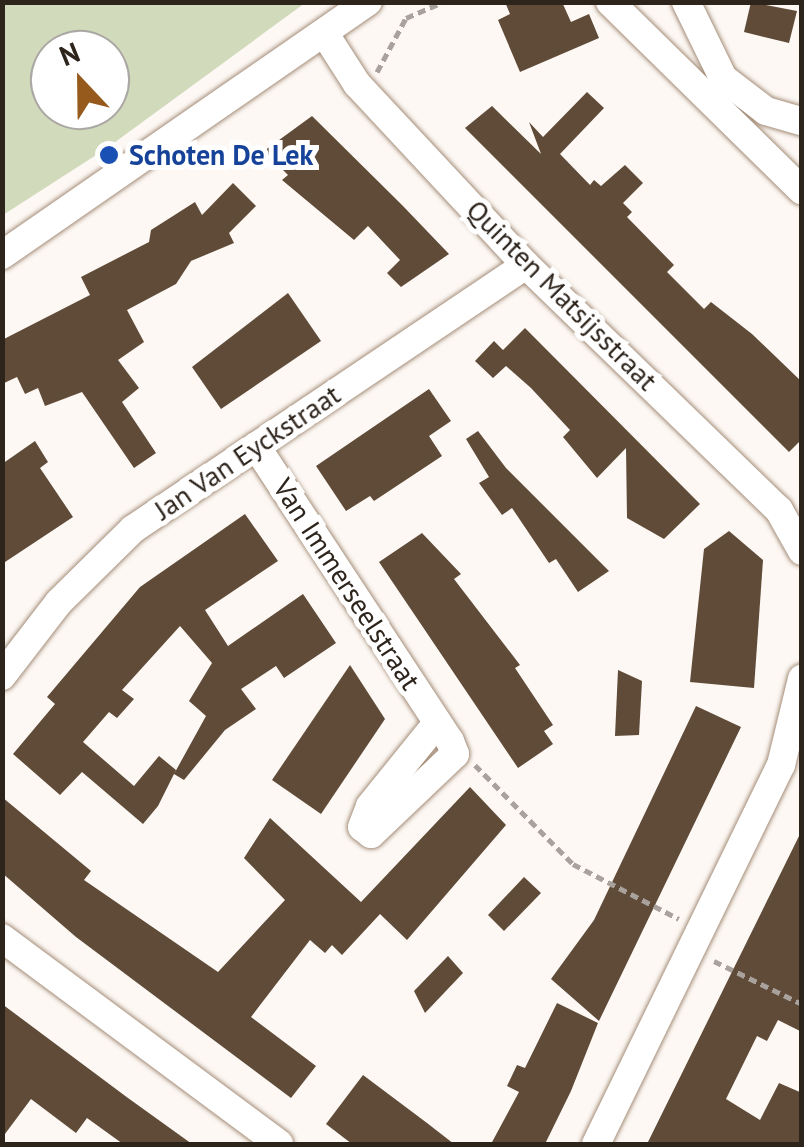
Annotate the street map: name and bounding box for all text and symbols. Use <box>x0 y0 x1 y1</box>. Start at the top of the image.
north arrow <box>30 30 130 130</box>
text: N <box>54 33 85 74</box>
place label: Schoten De Lek <box>129 138 313 172</box>
marker: Schoten De Lek <box>98 144 120 166</box>
street label: Quinten Matsijsstraat <box>460 193 664 397</box>
street label: Jan Van Eyckstraat <box>147 377 347 527</box>
street label: Van Immerseelstraat <box>266 472 428 696</box>

